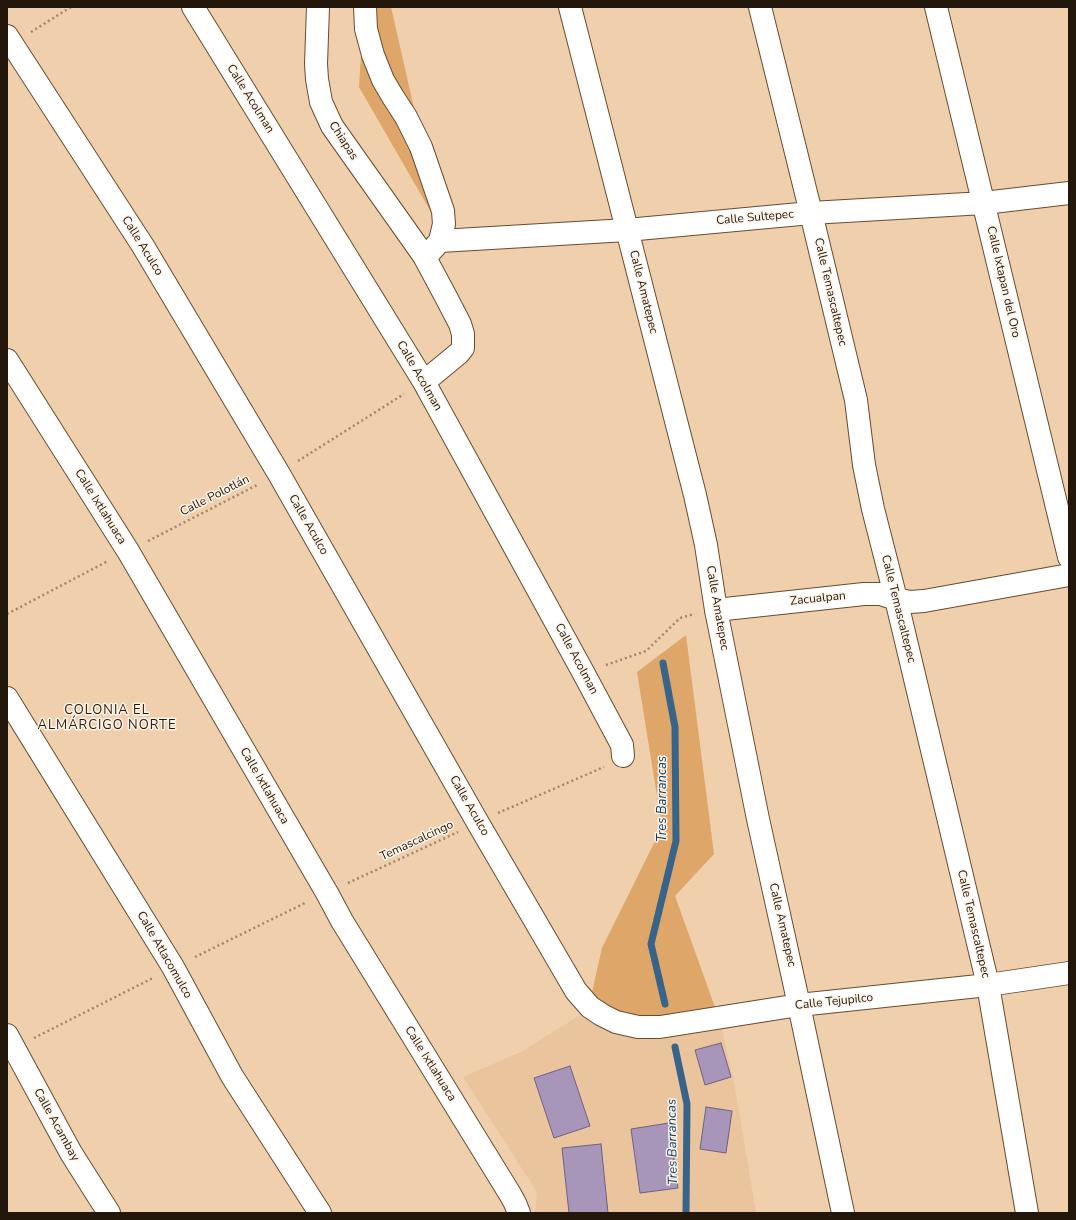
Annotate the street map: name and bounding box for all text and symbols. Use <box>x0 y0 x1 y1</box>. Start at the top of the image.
street label: Calle Acolman <box>223 62 277 136</box>
street label: Chiapas <box>325 119 361 163</box>
street label: Calle Sultepec <box>716 207 794 229</box>
street label: Calle Aculco <box>118 214 166 278</box>
street label: Calle Ixtapan del Oro <box>983 225 1023 339</box>
street label: Calle Temascaltepec <box>811 236 849 348</box>
street label: Calle Amatepec <box>626 249 660 335</box>
street label: Calle Acolman <box>393 338 445 414</box>
street label: Calle Ixtlahuaca <box>71 467 129 547</box>
street label: Calle Polotlán <box>178 472 252 520</box>
street label: Calle Aculco <box>285 492 331 558</box>
street label: Calle Temascaltepec <box>878 554 918 664</box>
street label: Calle Amatepec <box>702 565 732 651</box>
street label: Zacualpan <box>790 589 846 609</box>
street label: Calle Acolman <box>551 621 601 697</box>
district label: COLONIA EL ALMÁRCIGO NORTE <box>37 703 177 734</box>
street label: Calle Ixtlahuaca <box>236 745 292 827</box>
water label: Tres Barrancas <box>655 756 671 842</box>
street label: Calle Aculco <box>446 773 492 839</box>
street label: Temascalcingo <box>378 818 456 864</box>
street label: Calle Temascaltepec <box>954 868 992 980</box>
street label: Calle Amatepec <box>765 882 799 968</box>
street label: Calle Atlacomulco <box>133 909 195 1001</box>
street label: Calle Tejupilco <box>794 991 874 1013</box>
street label: Calle Ixtlahuaca <box>401 1024 459 1104</box>
street label: Calle Acambay <box>30 1086 82 1164</box>
water label: Tres Barrancas <box>664 1099 682 1185</box>

